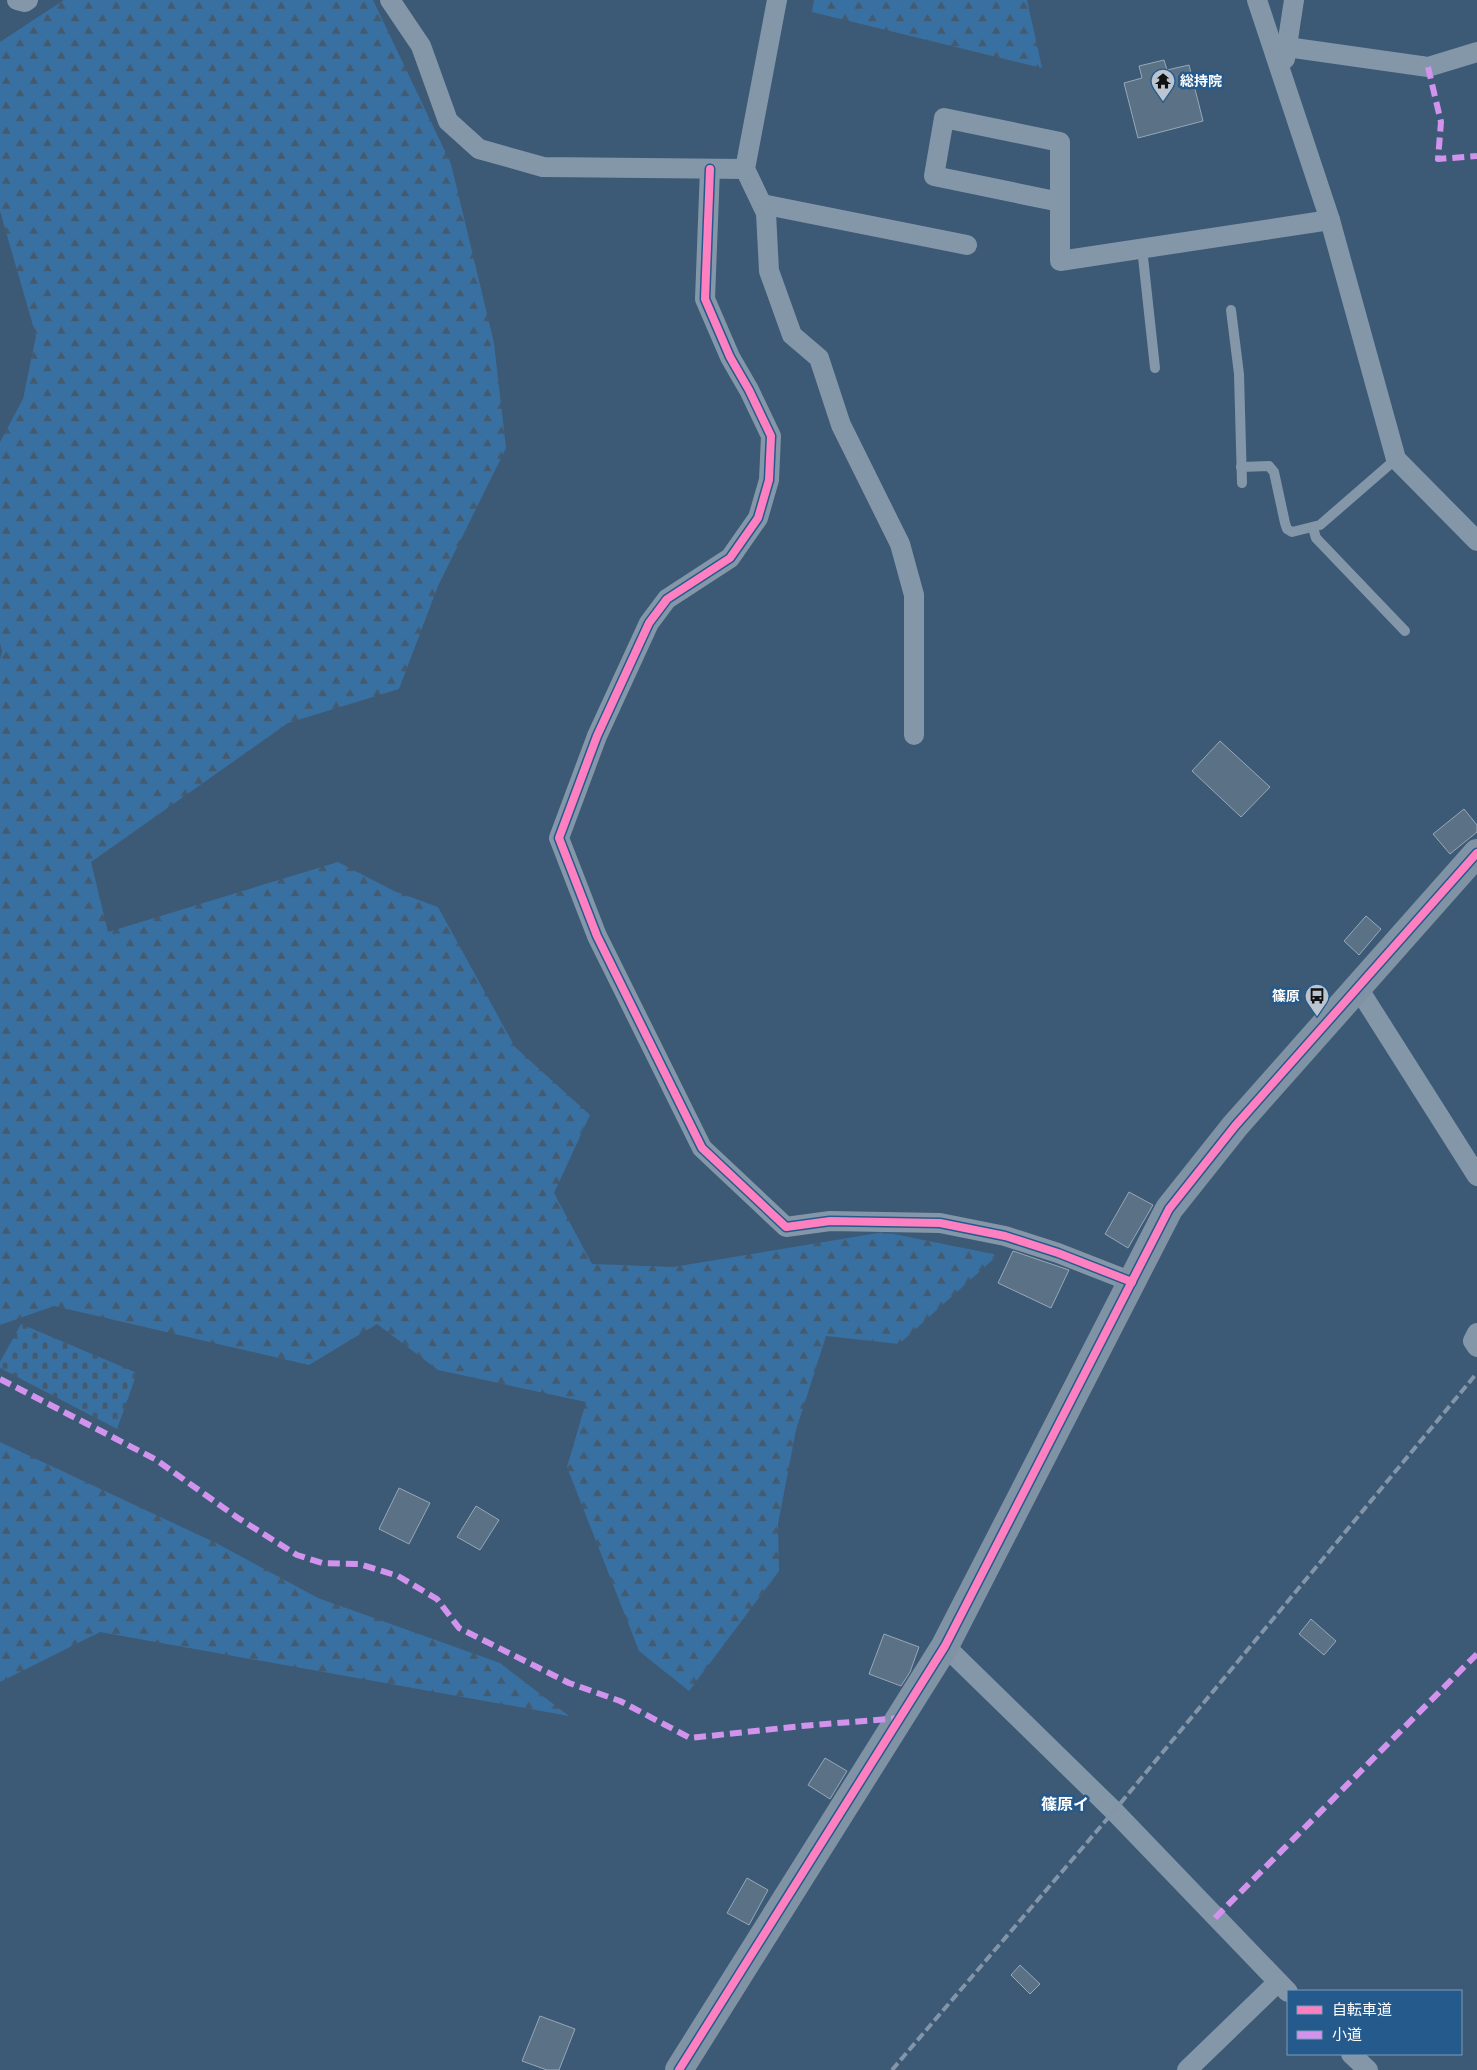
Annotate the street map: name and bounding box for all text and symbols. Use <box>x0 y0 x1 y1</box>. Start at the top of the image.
temple icon: 総持院 <box>1150 68 1176 102</box>
place label: 総持院 <box>1180 72 1222 90</box>
bus stop icon: 篠原 <box>1304 983 1330 1017</box>
place label: 篠原 <box>1272 987 1300 1005</box>
district label: 篠原イ <box>1041 1794 1089 1814</box>
legend <box>1287 1990 1462 2055</box>
text: 自転車道 <box>1332 2000 1392 2019</box>
text: 小道 <box>1332 2025 1362 2044</box>

